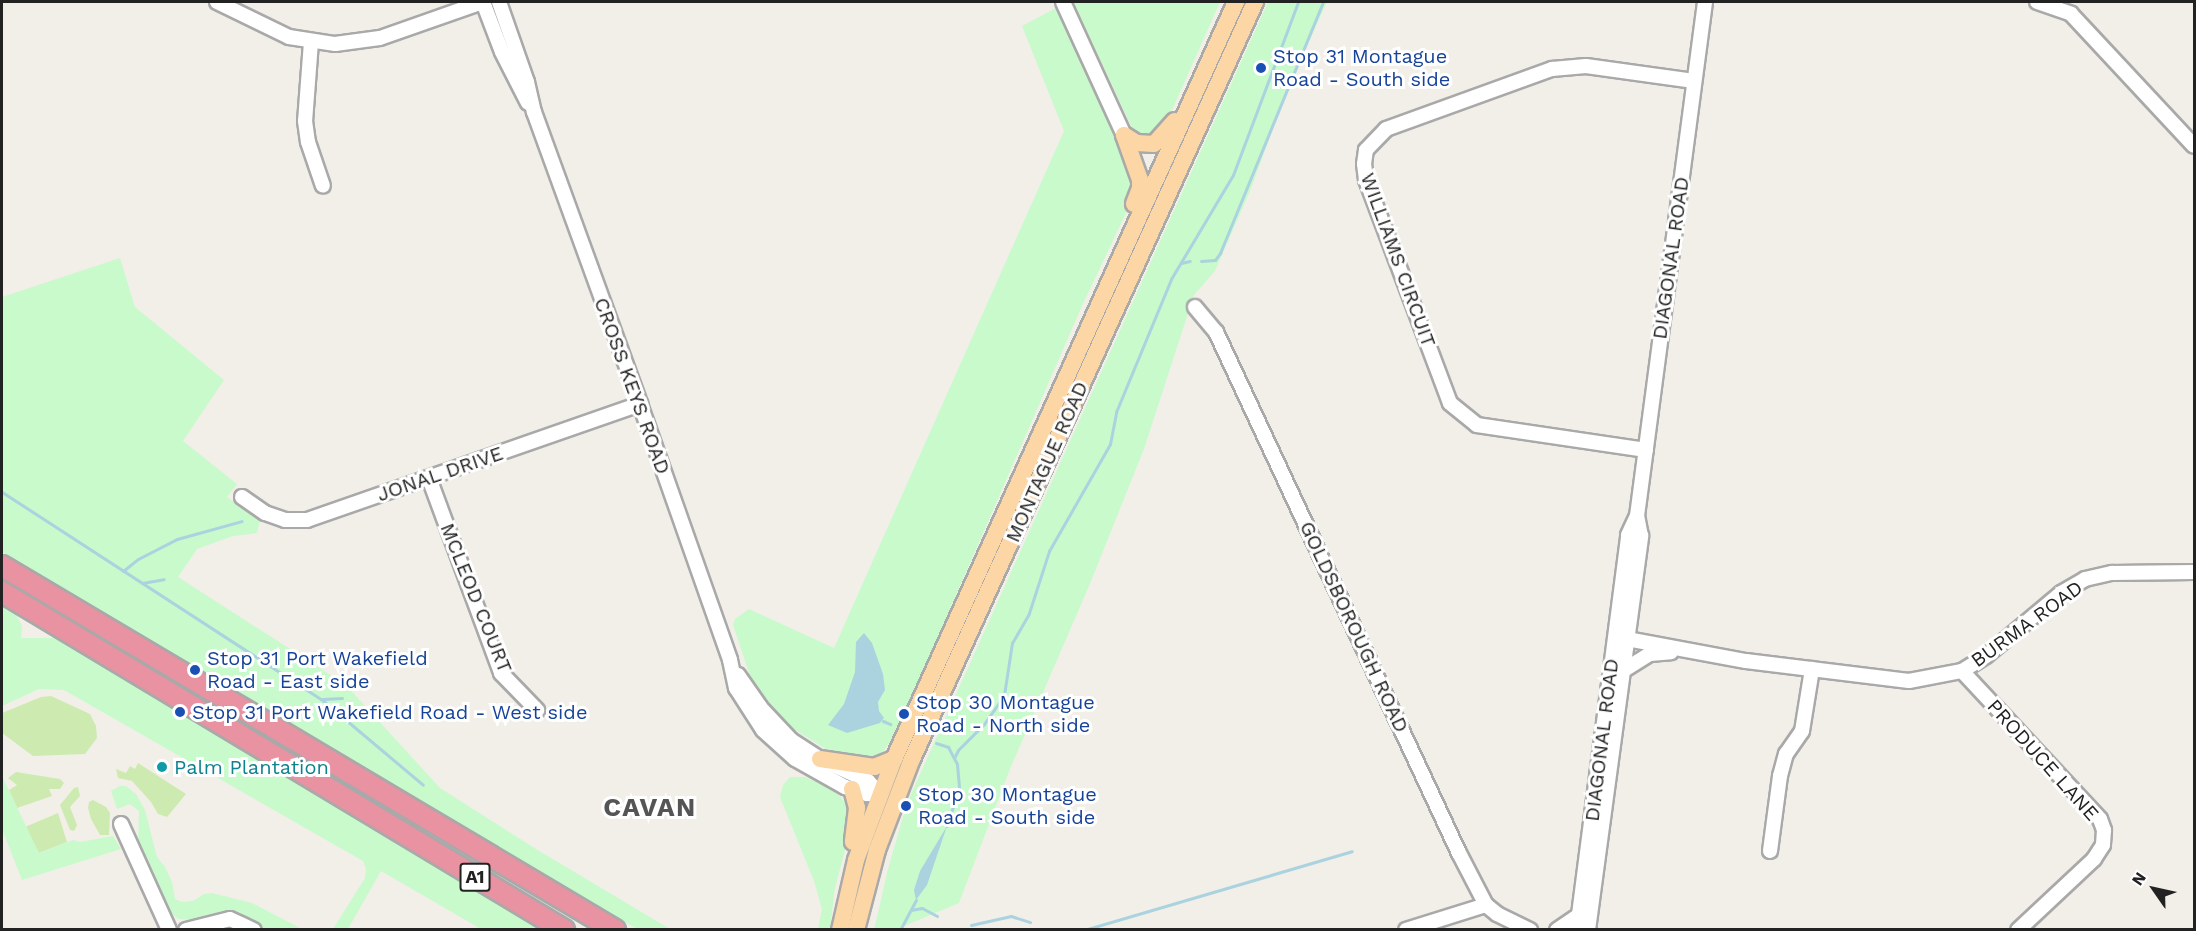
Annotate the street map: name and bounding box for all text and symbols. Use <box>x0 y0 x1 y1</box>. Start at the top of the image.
place label: Stop 31 Montague Road - South side <box>1273 45 1450 92</box>
marker: Stop 31 Montague Road - South side <box>1254 61 1268 75</box>
street label: WILLIAMS CIRCUIT <box>1355 170 1441 350</box>
street label: DIAGONAL ROAD <box>1648 175 1694 341</box>
street label: CROSS KEYS ROAD <box>589 294 675 478</box>
street label: MONTAGUE ROAD <box>1001 378 1093 546</box>
street label: JONAL DRIVE <box>374 441 506 507</box>
street label: GOLDSBOROUGH ROAD <box>1294 518 1414 736</box>
street label: MCLEOD COURT <box>435 520 517 676</box>
street label: BURMA ROAD <box>1966 575 2088 673</box>
place label: Stop 31 Port Wakefield Road - East side <box>207 646 428 693</box>
street label: DIAGONAL ROAD <box>1580 657 1624 823</box>
marker: Stop 31 Port Wakefield Road - East side <box>188 663 202 677</box>
place label: Stop 30 Montague Road - North side <box>916 690 1095 737</box>
street label: PRODUCE LANE <box>1982 694 2104 826</box>
place label: Stop 31 Port Wakefield Road - West side <box>192 700 588 724</box>
marker: Stop 31 Port Wakefield Road - West side <box>173 705 187 719</box>
marker: Stop 30 Montague Road - North side <box>897 707 911 721</box>
place label: Palm Plantation <box>174 755 329 779</box>
marker: Palm Plantation <box>155 760 169 774</box>
place label: Stop 30 Montague Road - South side <box>918 783 1097 830</box>
district label: CAVAN <box>603 792 697 824</box>
marker: Stop 30 Montague Road - South side <box>899 799 913 813</box>
north arrow <box>2124 859 2184 919</box>
road number: A1 <box>458 862 492 892</box>
text: N <box>2127 868 2150 889</box>

